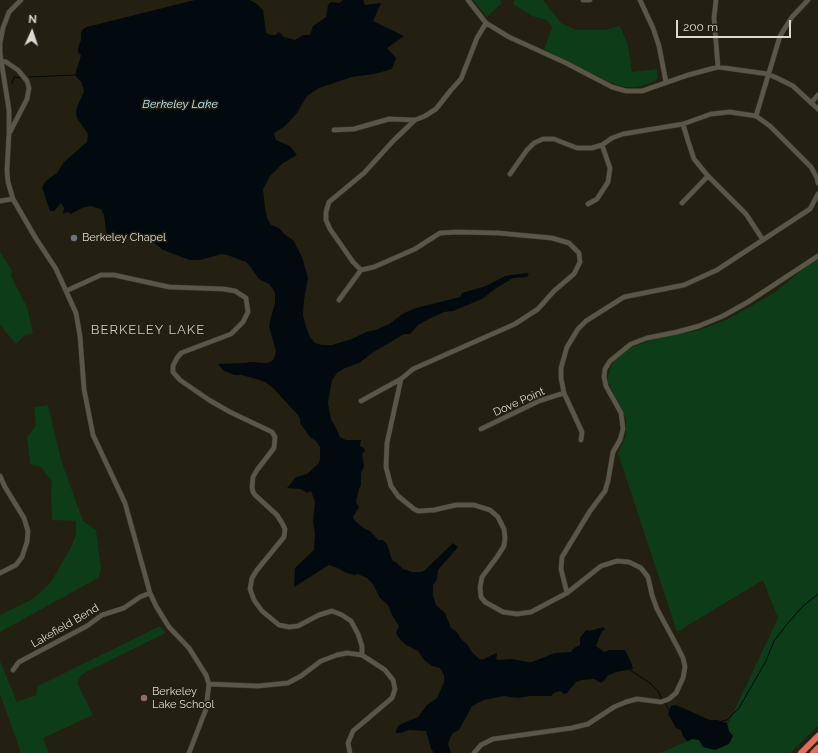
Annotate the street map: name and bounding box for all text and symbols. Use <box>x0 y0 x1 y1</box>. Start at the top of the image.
north arrow <box>12 12 52 52</box>
scale bar <box>678 12 793 38</box>
text: N <box>28 13 37 26</box>
text: 200 m <box>683 20 718 34</box>
water label: Berkeley Lake <box>142 97 218 111</box>
place label: Berkeley Chapel <box>82 231 166 245</box>
marker: Berkeley Chapel <box>69 233 79 243</box>
district label: BERKELEY LAKE <box>91 322 205 338</box>
street label: Dove Point <box>491 385 547 419</box>
street label: Lakefield Bend <box>29 601 101 651</box>
place label: Berkeley Lake School <box>152 685 214 711</box>
marker: Berkeley Lake School <box>139 693 149 703</box>

